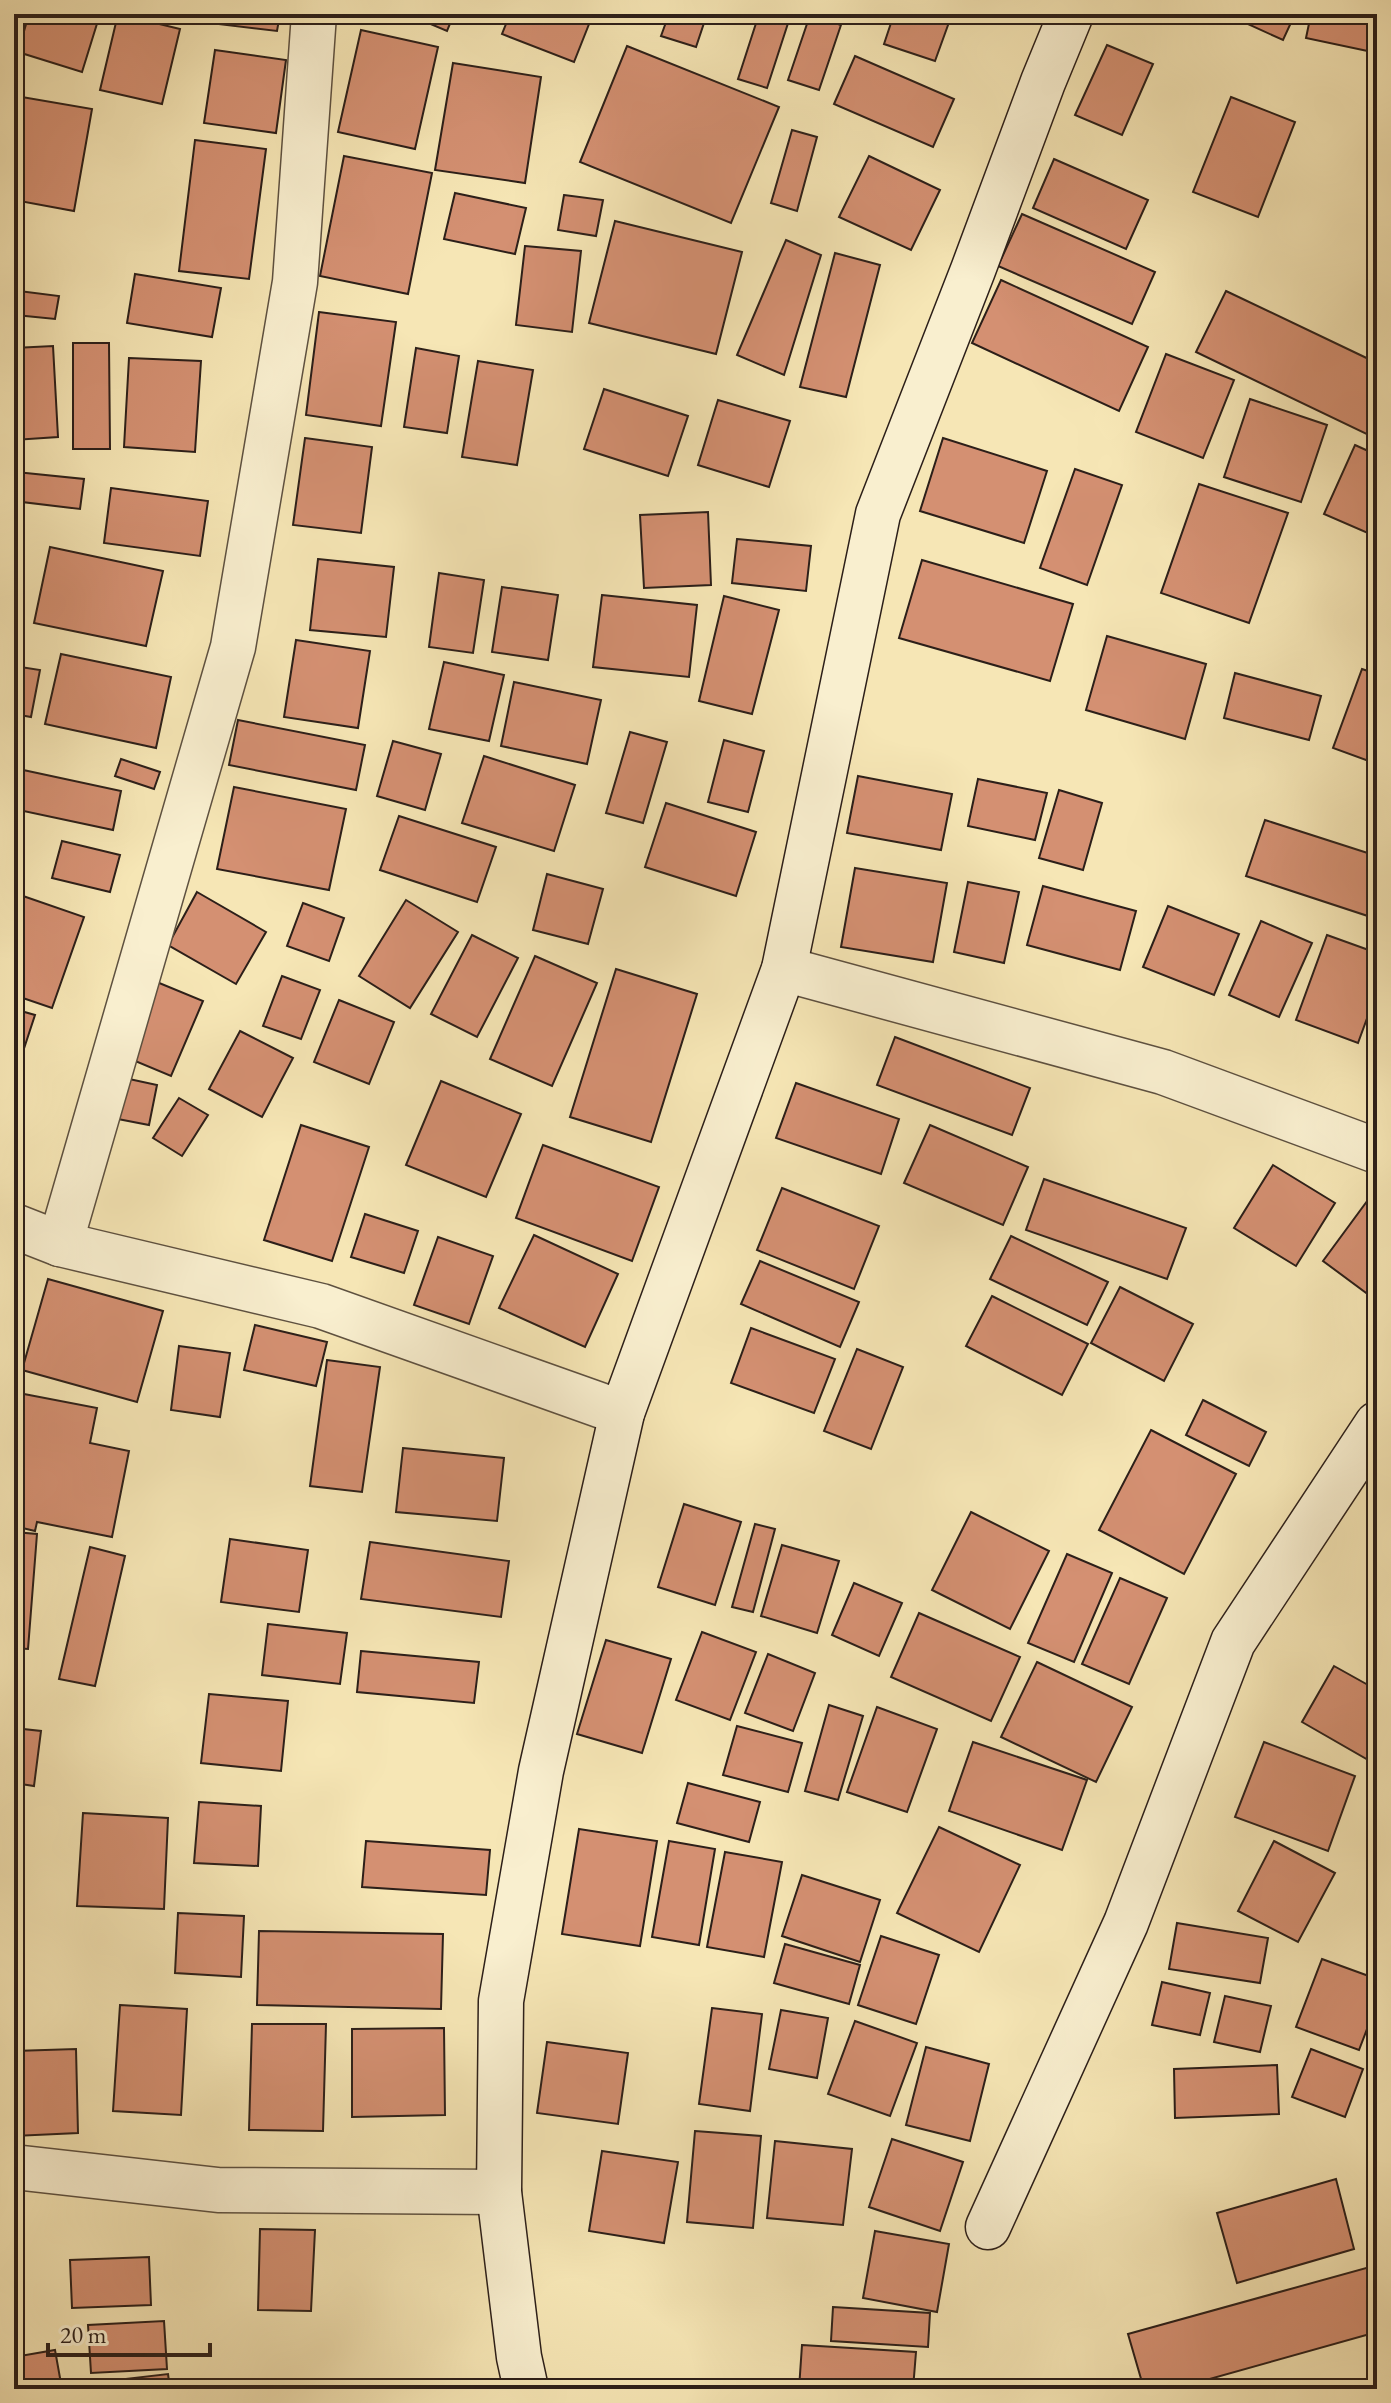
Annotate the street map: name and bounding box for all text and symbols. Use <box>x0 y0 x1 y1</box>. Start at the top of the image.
scale bar <box>48 2307 210 2357</box>
text: 20 m <box>60 2319 107 2350</box>

